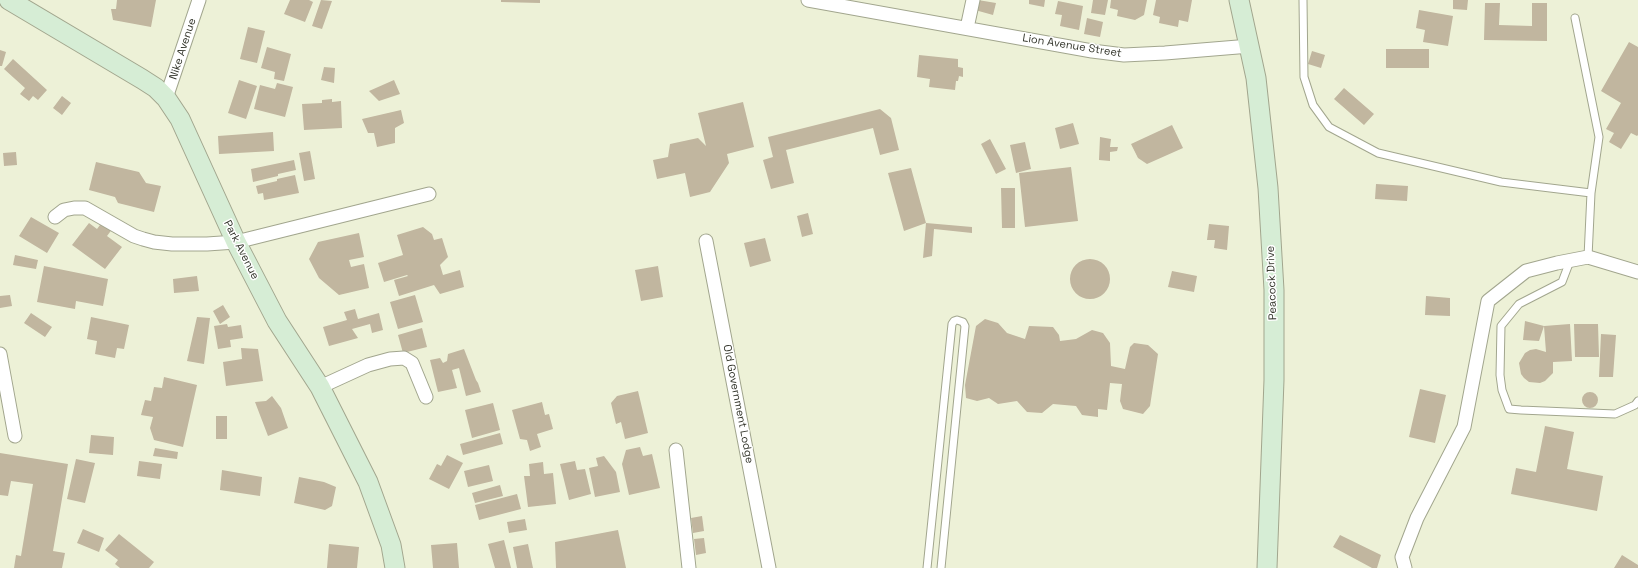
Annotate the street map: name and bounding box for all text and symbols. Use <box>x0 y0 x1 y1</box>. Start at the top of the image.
street label: Nike Avenue <box>167 17 199 81</box>
street label: Lion Avenue Street <box>1021 32 1123 60</box>
street label: Park Avenue <box>220 218 262 282</box>
street label: Peacock Drive <box>1264 246 1280 320</box>
street label: Old Government Lodge <box>720 343 756 465</box>

